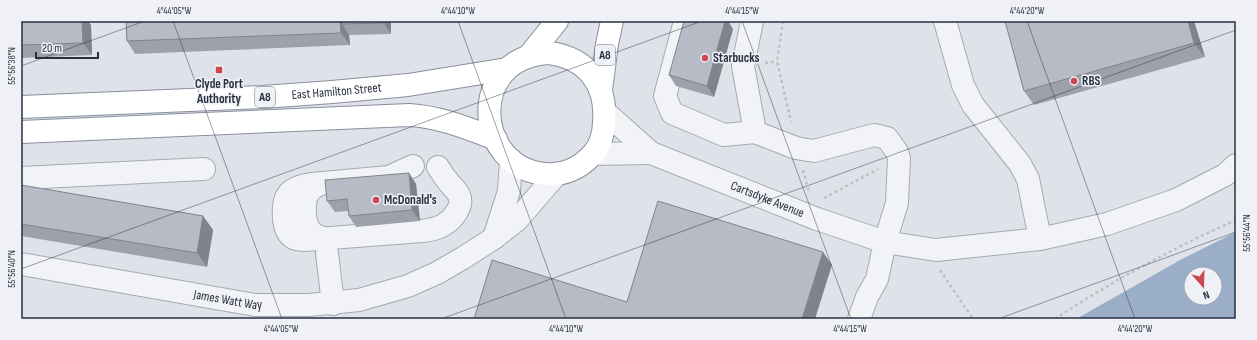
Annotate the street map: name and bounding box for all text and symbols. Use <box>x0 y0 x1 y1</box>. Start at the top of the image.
text: 4°44'05"W <box>157 5 192 17</box>
text: 4°44'10"W <box>441 5 475 17</box>
text: 4°44'15"W <box>725 5 759 17</box>
text: 4°44'20"W <box>1010 5 1045 17</box>
scale bar <box>36 34 98 60</box>
text: 20 m <box>42 41 62 56</box>
road number: A8 <box>595 45 615 65</box>
text: 55°56'38"N <box>6 47 18 85</box>
place label: Starbucks <box>713 50 760 66</box>
marker: Starbucks <box>700 53 710 63</box>
marker: Clyde Port Authority <box>214 65 224 75</box>
place label: RBS <box>1082 73 1101 89</box>
place label: Clyde Port Authority <box>195 76 244 107</box>
marker: RBS <box>1069 76 1079 86</box>
street label: East Hamilton Street <box>291 79 382 103</box>
road number: A8 <box>255 87 275 107</box>
street label: Cartsdyke Avenue <box>728 177 807 221</box>
place label: McDonald's <box>384 192 437 208</box>
marker: McDonald's <box>371 195 381 205</box>
text: 55°56'44"N <box>1241 214 1253 252</box>
text: 55°56'40"N <box>6 250 18 288</box>
north arrow <box>1183 266 1223 306</box>
street label: James Watt Way <box>191 286 262 313</box>
text: N <box>1201 288 1211 302</box>
text: 4°44'05"W <box>264 323 299 335</box>
text: 4°44'10"W <box>549 323 583 335</box>
text: 4°44'15"W <box>833 323 867 335</box>
text: 4°44'20"W <box>1118 323 1153 335</box>

